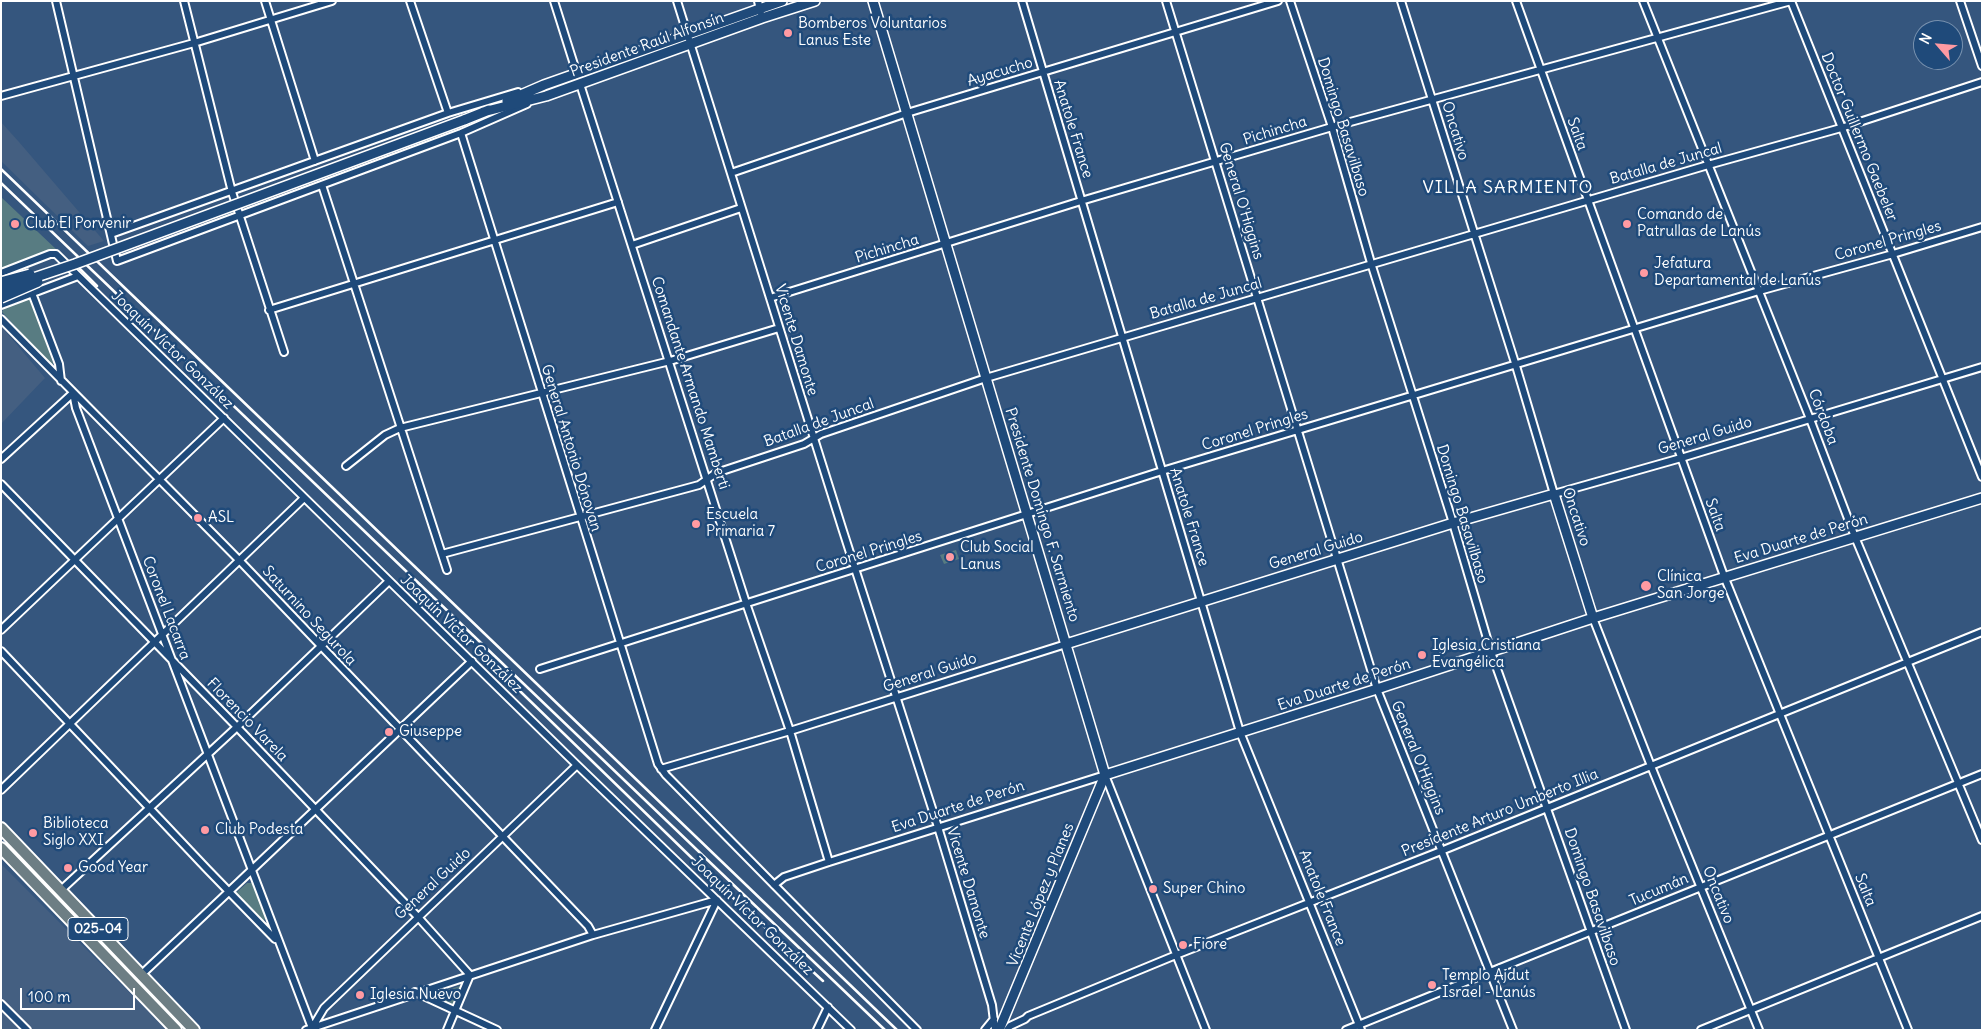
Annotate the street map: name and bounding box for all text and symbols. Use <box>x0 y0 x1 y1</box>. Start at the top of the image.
street label: Presidente Raúl Alfonsín <box>568 9 726 81</box>
place label: Bomberos Voluntarios Lanus Este <box>798 15 947 50</box>
north arrow <box>1913 20 1963 70</box>
marker: Bomberos Voluntarios Lanus Este <box>782 27 794 39</box>
text: N <box>1915 30 1936 47</box>
street label: Doctor Guillermo Gaebeler <box>1817 50 1901 224</box>
street label: Ayacucho <box>965 53 1035 91</box>
street label: Domingo Basavilbaso <box>1313 55 1373 199</box>
street label: Anatole France <box>1049 78 1097 180</box>
street label: Oncativo <box>1438 99 1472 163</box>
street label: Pichincha <box>1241 113 1309 149</box>
street label: Salta <box>1563 115 1591 153</box>
street label: Batalla de Juncal <box>1608 139 1724 189</box>
street label: General O'Higgins <box>1215 140 1267 262</box>
district label: VILLA SARMIENTO <box>1421 177 1595 199</box>
place label: Comando de Patrullas de Lanús <box>1637 206 1761 241</box>
place label: Club El Porvenir <box>25 215 131 233</box>
street label: Coronel Pringles <box>1833 217 1943 265</box>
marker: Club El Porvenir <box>9 218 21 230</box>
marker: Comando de Patrullas de Lanús <box>1621 218 1633 230</box>
street label: Pichincha <box>853 231 921 267</box>
place label: Jefatura Departamental de Lanús <box>1654 255 1821 290</box>
marker: Jefatura Departamental de Lanús <box>1638 267 1650 279</box>
street label: Comandante Armando Mamberti <box>647 274 733 492</box>
street label: Batalla de Juncal <box>1148 274 1264 324</box>
street label: Vicente Damonte <box>770 282 822 398</box>
street label: Joaquín Víctor González <box>107 287 237 413</box>
street label: General Antonio Dónovan <box>537 362 605 534</box>
street label: Córdoba <box>1804 387 1842 447</box>
street label: Batalla de Juncal <box>762 395 876 451</box>
street label: Coronel Pringles <box>1200 405 1310 455</box>
street label: Presidente Domingo F. Sarmiento <box>1001 406 1083 624</box>
street label: General Guido <box>1656 413 1754 459</box>
street label: Domingo Basavilbaso <box>1432 442 1492 586</box>
street label: Anatole France <box>1165 466 1213 568</box>
street label: Oncativo <box>1558 485 1594 549</box>
street label: Salta <box>1701 496 1729 534</box>
place label: Escuela Primaria 7 <box>706 506 775 541</box>
place label: ASL <box>208 509 234 527</box>
street label: Eva Duarte de Perón <box>1732 510 1870 568</box>
marker: ASL <box>192 512 204 524</box>
marker: Escuela Primaria 7 <box>690 518 702 530</box>
street label: Coronel Pringles <box>814 527 924 577</box>
street label: General Guido <box>1267 528 1365 574</box>
place label: Club Social Lanus <box>960 539 1034 574</box>
marker: Club Social Lanus <box>944 551 956 563</box>
street label: Coronel Lacarra <box>138 554 194 662</box>
street label: Saturnino Segurola <box>258 563 360 669</box>
place label: Clínica San Jorge <box>1657 568 1725 603</box>
street label: Joaquín Víctor González <box>396 571 526 697</box>
marker: Clínica San Jorge <box>1639 579 1653 593</box>
place label: Iglesia Cristiana Evangélica <box>1432 637 1541 672</box>
street label: General Guido <box>881 649 979 697</box>
marker: Iglesia Cristiana Evangélica <box>1416 649 1428 661</box>
street label: Eva Duarte de Perón <box>1275 655 1413 715</box>
street label: Florencio Varela <box>203 675 291 765</box>
street label: General O'Higgins <box>1387 698 1449 818</box>
place label: Giuseppe <box>399 723 462 741</box>
marker: Giuseppe <box>383 726 395 738</box>
street label: Presidente Arturo Umberto Illia <box>1399 765 1601 861</box>
street label: Eva Duarte de Perón <box>889 777 1027 837</box>
place label: Biblioteca Siglo XXI <box>43 815 109 850</box>
street label: Vicente López y Planes <box>1004 820 1078 970</box>
place label: Club Podesta <box>215 821 303 839</box>
marker: Club Podesta <box>199 824 211 836</box>
street label: Vicente Damonte <box>942 825 994 941</box>
street label: Domingo Basavilbaso <box>1560 826 1624 968</box>
marker: Biblioteca Siglo XXI <box>27 827 39 839</box>
street label: General Guido <box>391 844 475 924</box>
street label: Anatole France <box>1295 847 1349 949</box>
street label: Joaquín Víctor González <box>687 853 817 979</box>
place label: Good Year <box>78 859 148 877</box>
marker: Good Year <box>62 862 74 874</box>
street label: Oncativo <box>1698 864 1738 926</box>
street label: Tucumán <box>1627 870 1691 910</box>
street label: Salta <box>1850 871 1880 909</box>
place label: Super Chino <box>1163 880 1245 898</box>
marker: Super Chino <box>1147 883 1159 895</box>
road number: 025-04 <box>68 918 128 941</box>
place label: Fiore <box>1193 936 1227 954</box>
marker: Fiore <box>1177 939 1189 951</box>
place label: Templo Ajdut Israel - Lanús <box>1442 967 1536 1002</box>
scale bar <box>22 978 138 1010</box>
marker: Templo Ajdut Israel - Lanús <box>1426 979 1438 991</box>
place label: Iglesia Nuevo <box>370 986 461 1004</box>
text: 100 m <box>28 987 70 1006</box>
marker: Iglesia Nuevo <box>354 989 366 1001</box>

